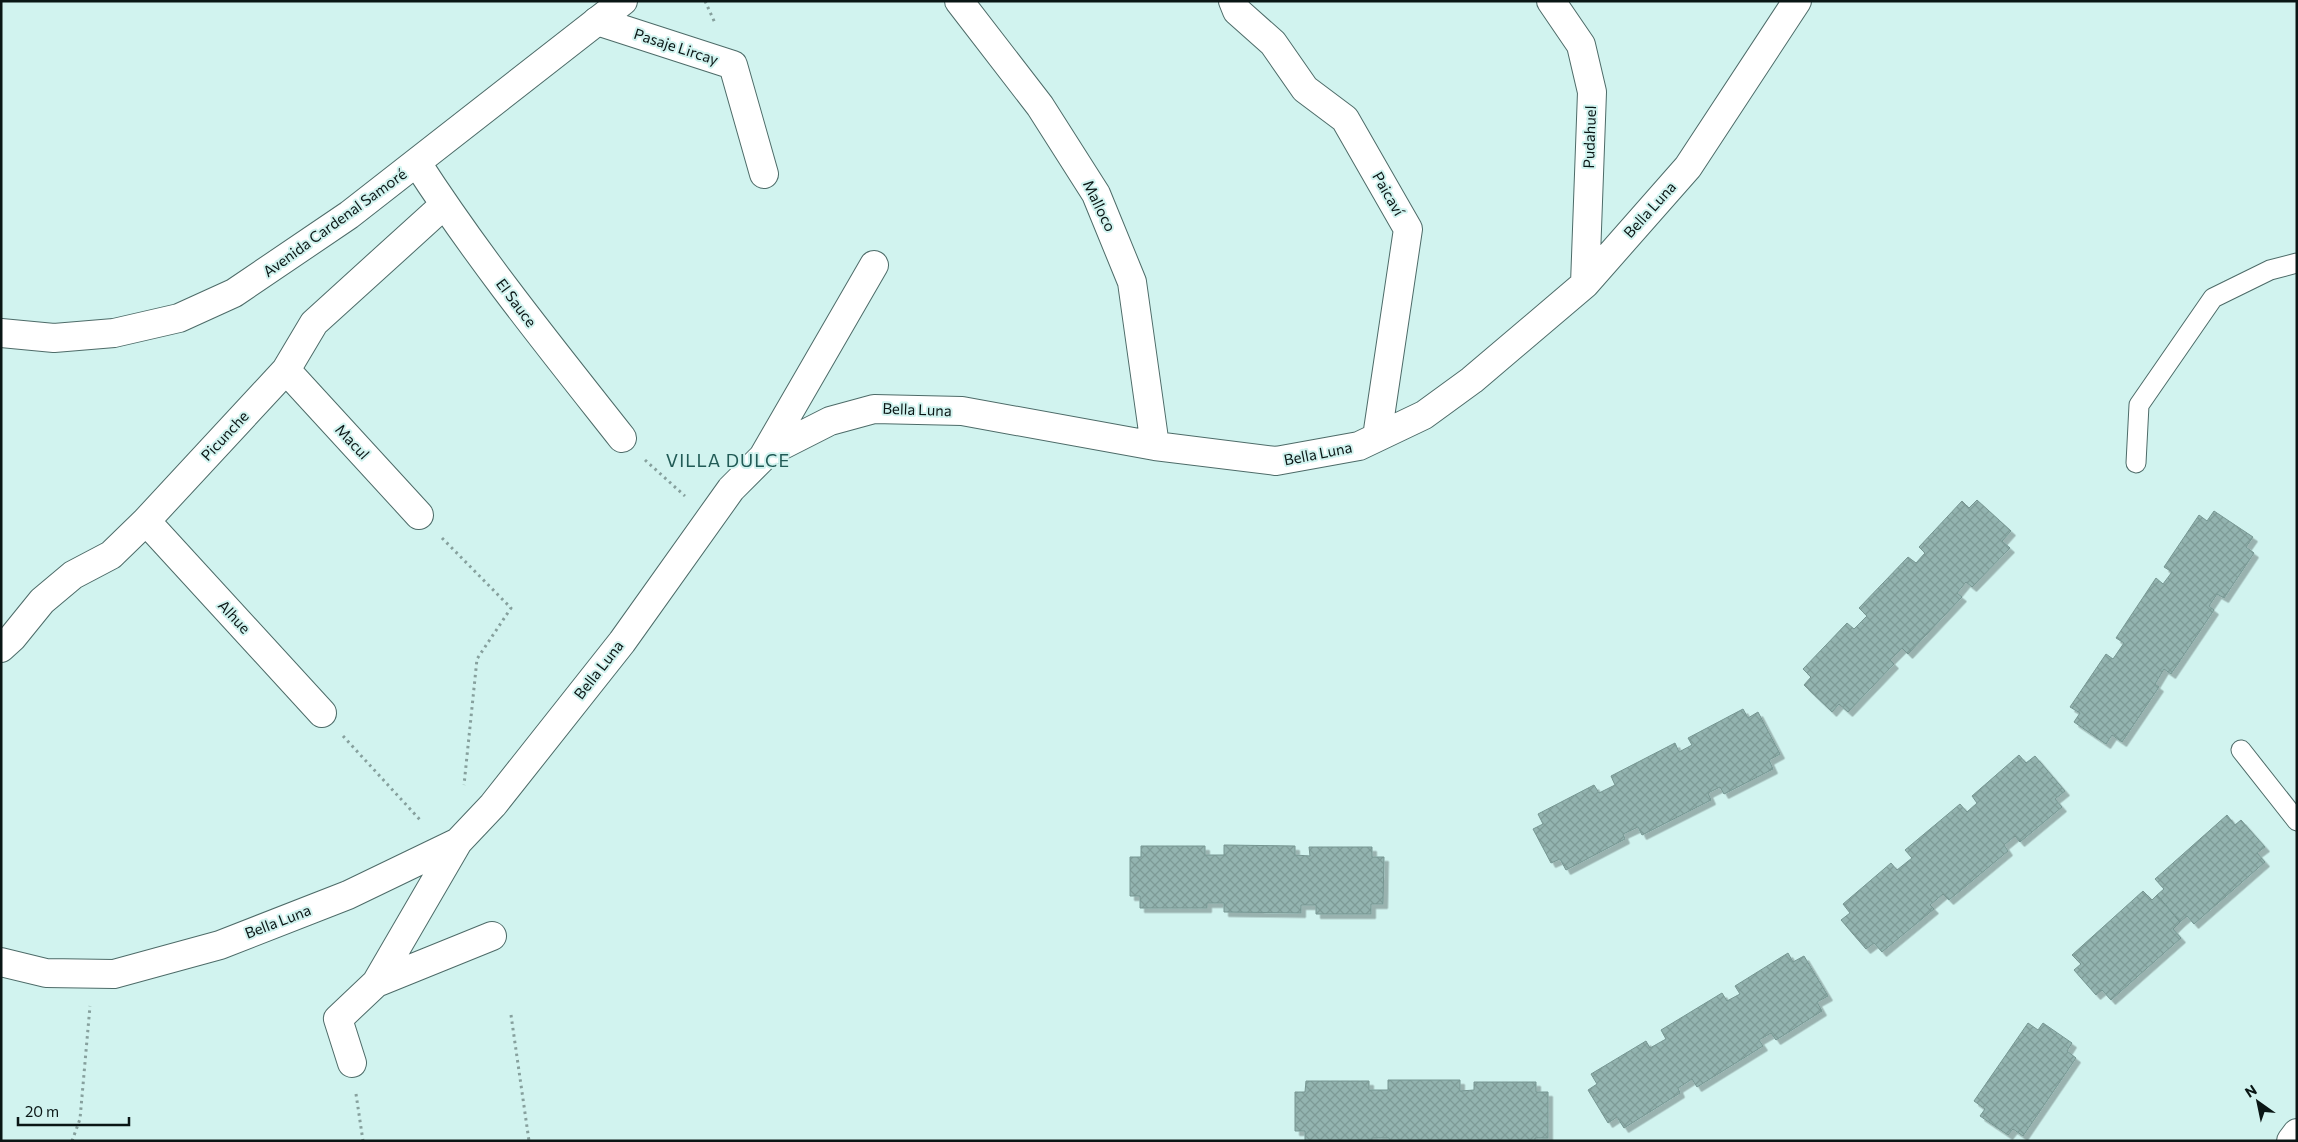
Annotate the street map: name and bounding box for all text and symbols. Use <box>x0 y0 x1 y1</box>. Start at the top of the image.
street label: Pasaje Lircay <box>632 24 721 68</box>
street label: Pudahuel <box>1579 105 1599 169</box>
street label: Avenida Cardenal Samoré <box>259 164 410 280</box>
street label: Paicaví <box>1369 168 1409 220</box>
street label: Malloco <box>1080 177 1120 234</box>
street label: Bella Luna <box>1619 178 1679 241</box>
street label: El Sauce <box>493 275 541 330</box>
street label: Bella Luna <box>882 399 952 419</box>
street label: Picunche <box>197 407 252 464</box>
street label: Macul <box>332 420 374 463</box>
street label: Bella Luna <box>1282 438 1354 468</box>
district label: VILLA DULCE <box>666 449 790 471</box>
street label: Alhue <box>215 596 255 637</box>
street label: Bella Luna <box>570 637 627 702</box>
street label: Bella Luna <box>242 900 313 942</box>
north arrow <box>2233 1077 2283 1127</box>
text: N <box>2242 1081 2260 1101</box>
scale bar <box>18 1094 129 1126</box>
text: 20 m <box>25 1102 59 1120</box>

